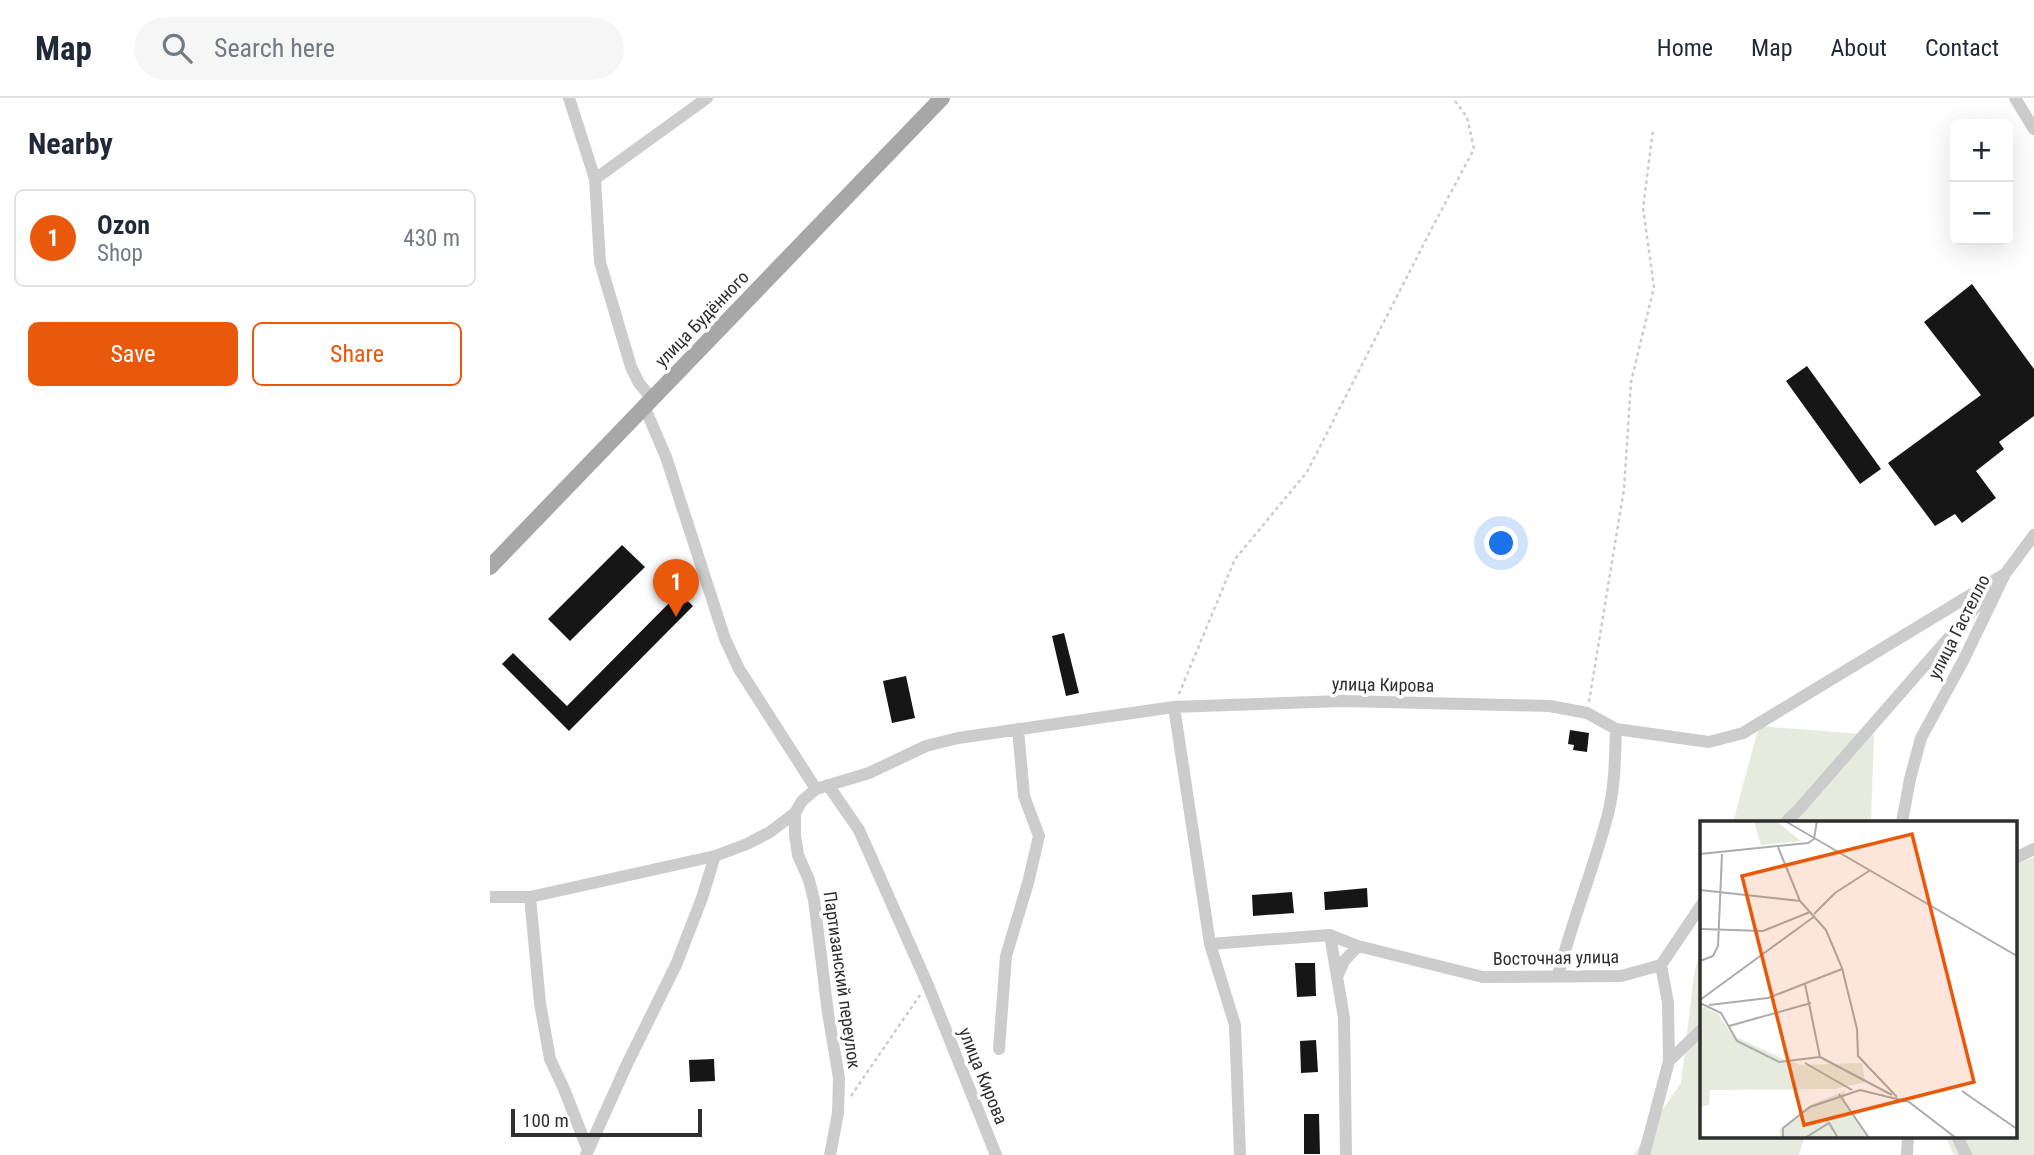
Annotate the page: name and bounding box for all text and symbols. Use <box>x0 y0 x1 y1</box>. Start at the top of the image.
search box <box>134 17 624 80</box>
text: Map <box>35 29 92 68</box>
icon: search <box>158 29 196 67</box>
text: Search here <box>214 33 335 63</box>
text: Home <box>1657 34 1713 62</box>
text: Map <box>1751 34 1793 62</box>
text: About <box>1831 34 1887 62</box>
text: Contact <box>1925 34 1999 62</box>
map controls <box>1950 119 2013 245</box>
button: + <box>1950 119 2013 182</box>
text: Nearby <box>28 126 113 161</box>
button: − <box>1950 182 2013 245</box>
text: Ozon <box>97 210 150 240</box>
text: 1 <box>47 225 59 252</box>
text: 430 m <box>403 225 460 252</box>
text: Shop <box>97 240 143 267</box>
street label: улица Будённого <box>650 266 753 371</box>
button: Save <box>28 322 238 386</box>
button: Share <box>252 322 462 386</box>
your location <box>1484 526 1518 560</box>
pin: 1 <box>653 559 699 617</box>
street label: улица Гастелло <box>1923 571 1994 682</box>
street label: улица Кирова <box>1332 673 1434 696</box>
inset map <box>1700 821 2016 1138</box>
street label: Партизанский переулок <box>820 890 865 1070</box>
street label: Восточная улица <box>1493 946 1619 969</box>
street label: улица Кирова <box>955 1024 1012 1127</box>
scale bar <box>511 1106 702 1138</box>
text: 100 m <box>522 1109 569 1132</box>

